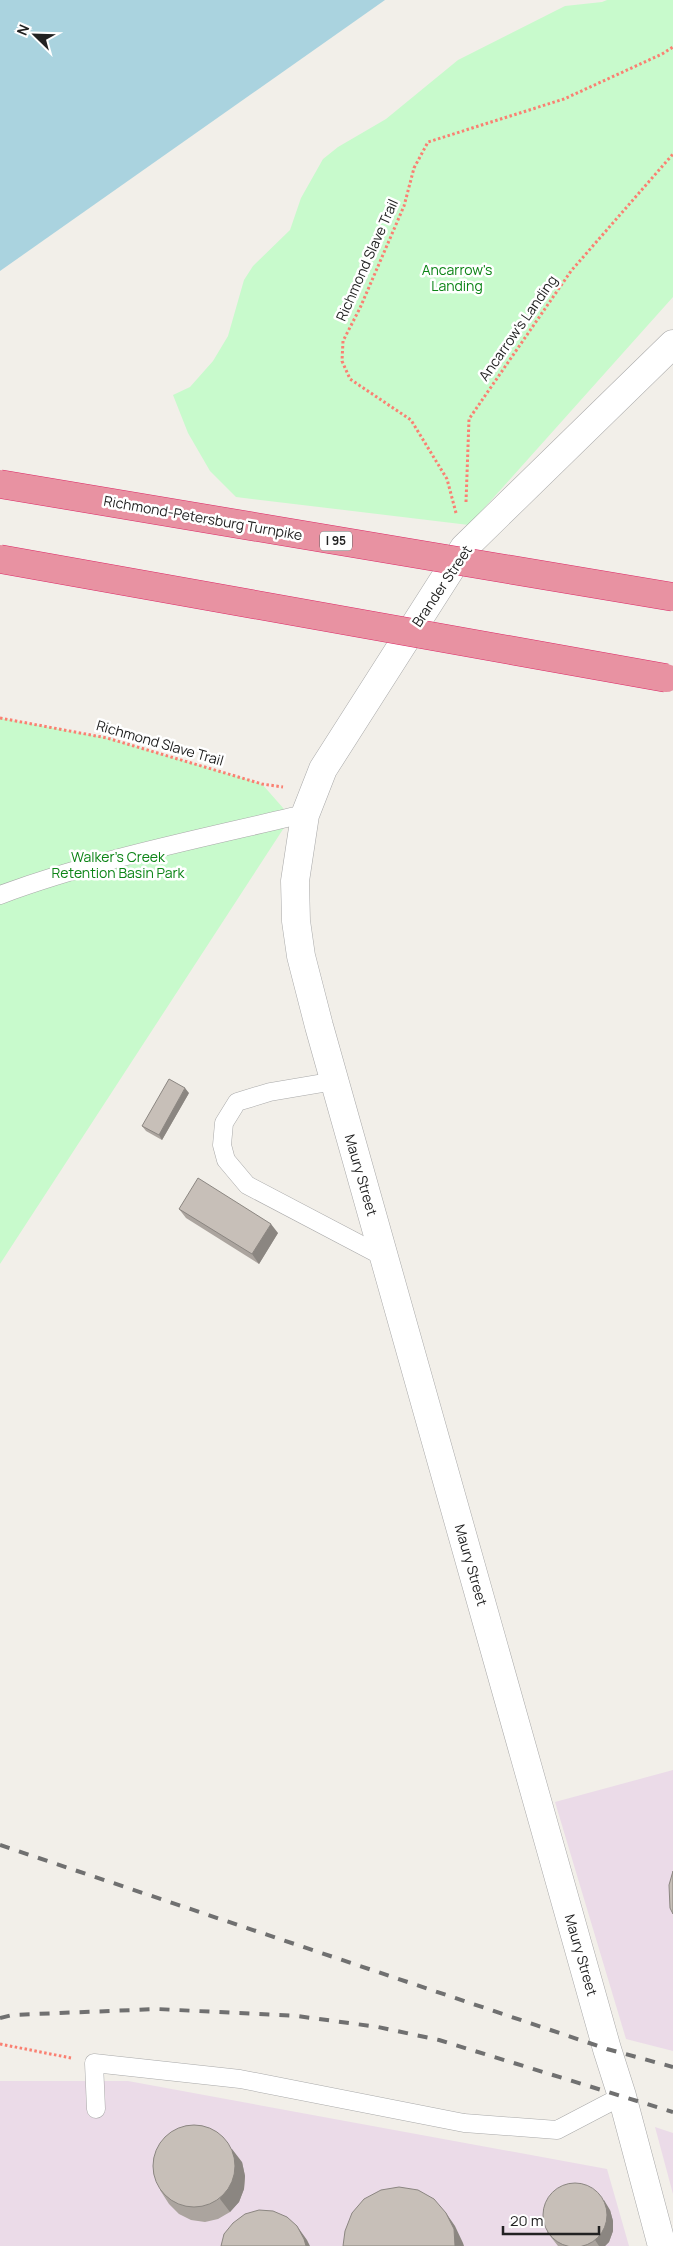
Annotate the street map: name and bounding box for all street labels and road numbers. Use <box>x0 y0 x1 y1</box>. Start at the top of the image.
street label: Richmond Slave Trail <box>331 196 402 324</box>
street label: Ancarrow’s Landing <box>474 271 561 384</box>
street label: Richmond-Petersburg Turnpike <box>102 491 304 544</box>
road number: I 95 <box>320 532 352 550</box>
street label: Brander Street <box>407 541 476 630</box>
street label: Richmond Slave Trail <box>94 715 226 770</box>
street label: Maury Street <box>341 1132 382 1218</box>
street label: Maury Street <box>451 1522 492 1608</box>
street label: Maury Street <box>561 1912 602 1998</box>

